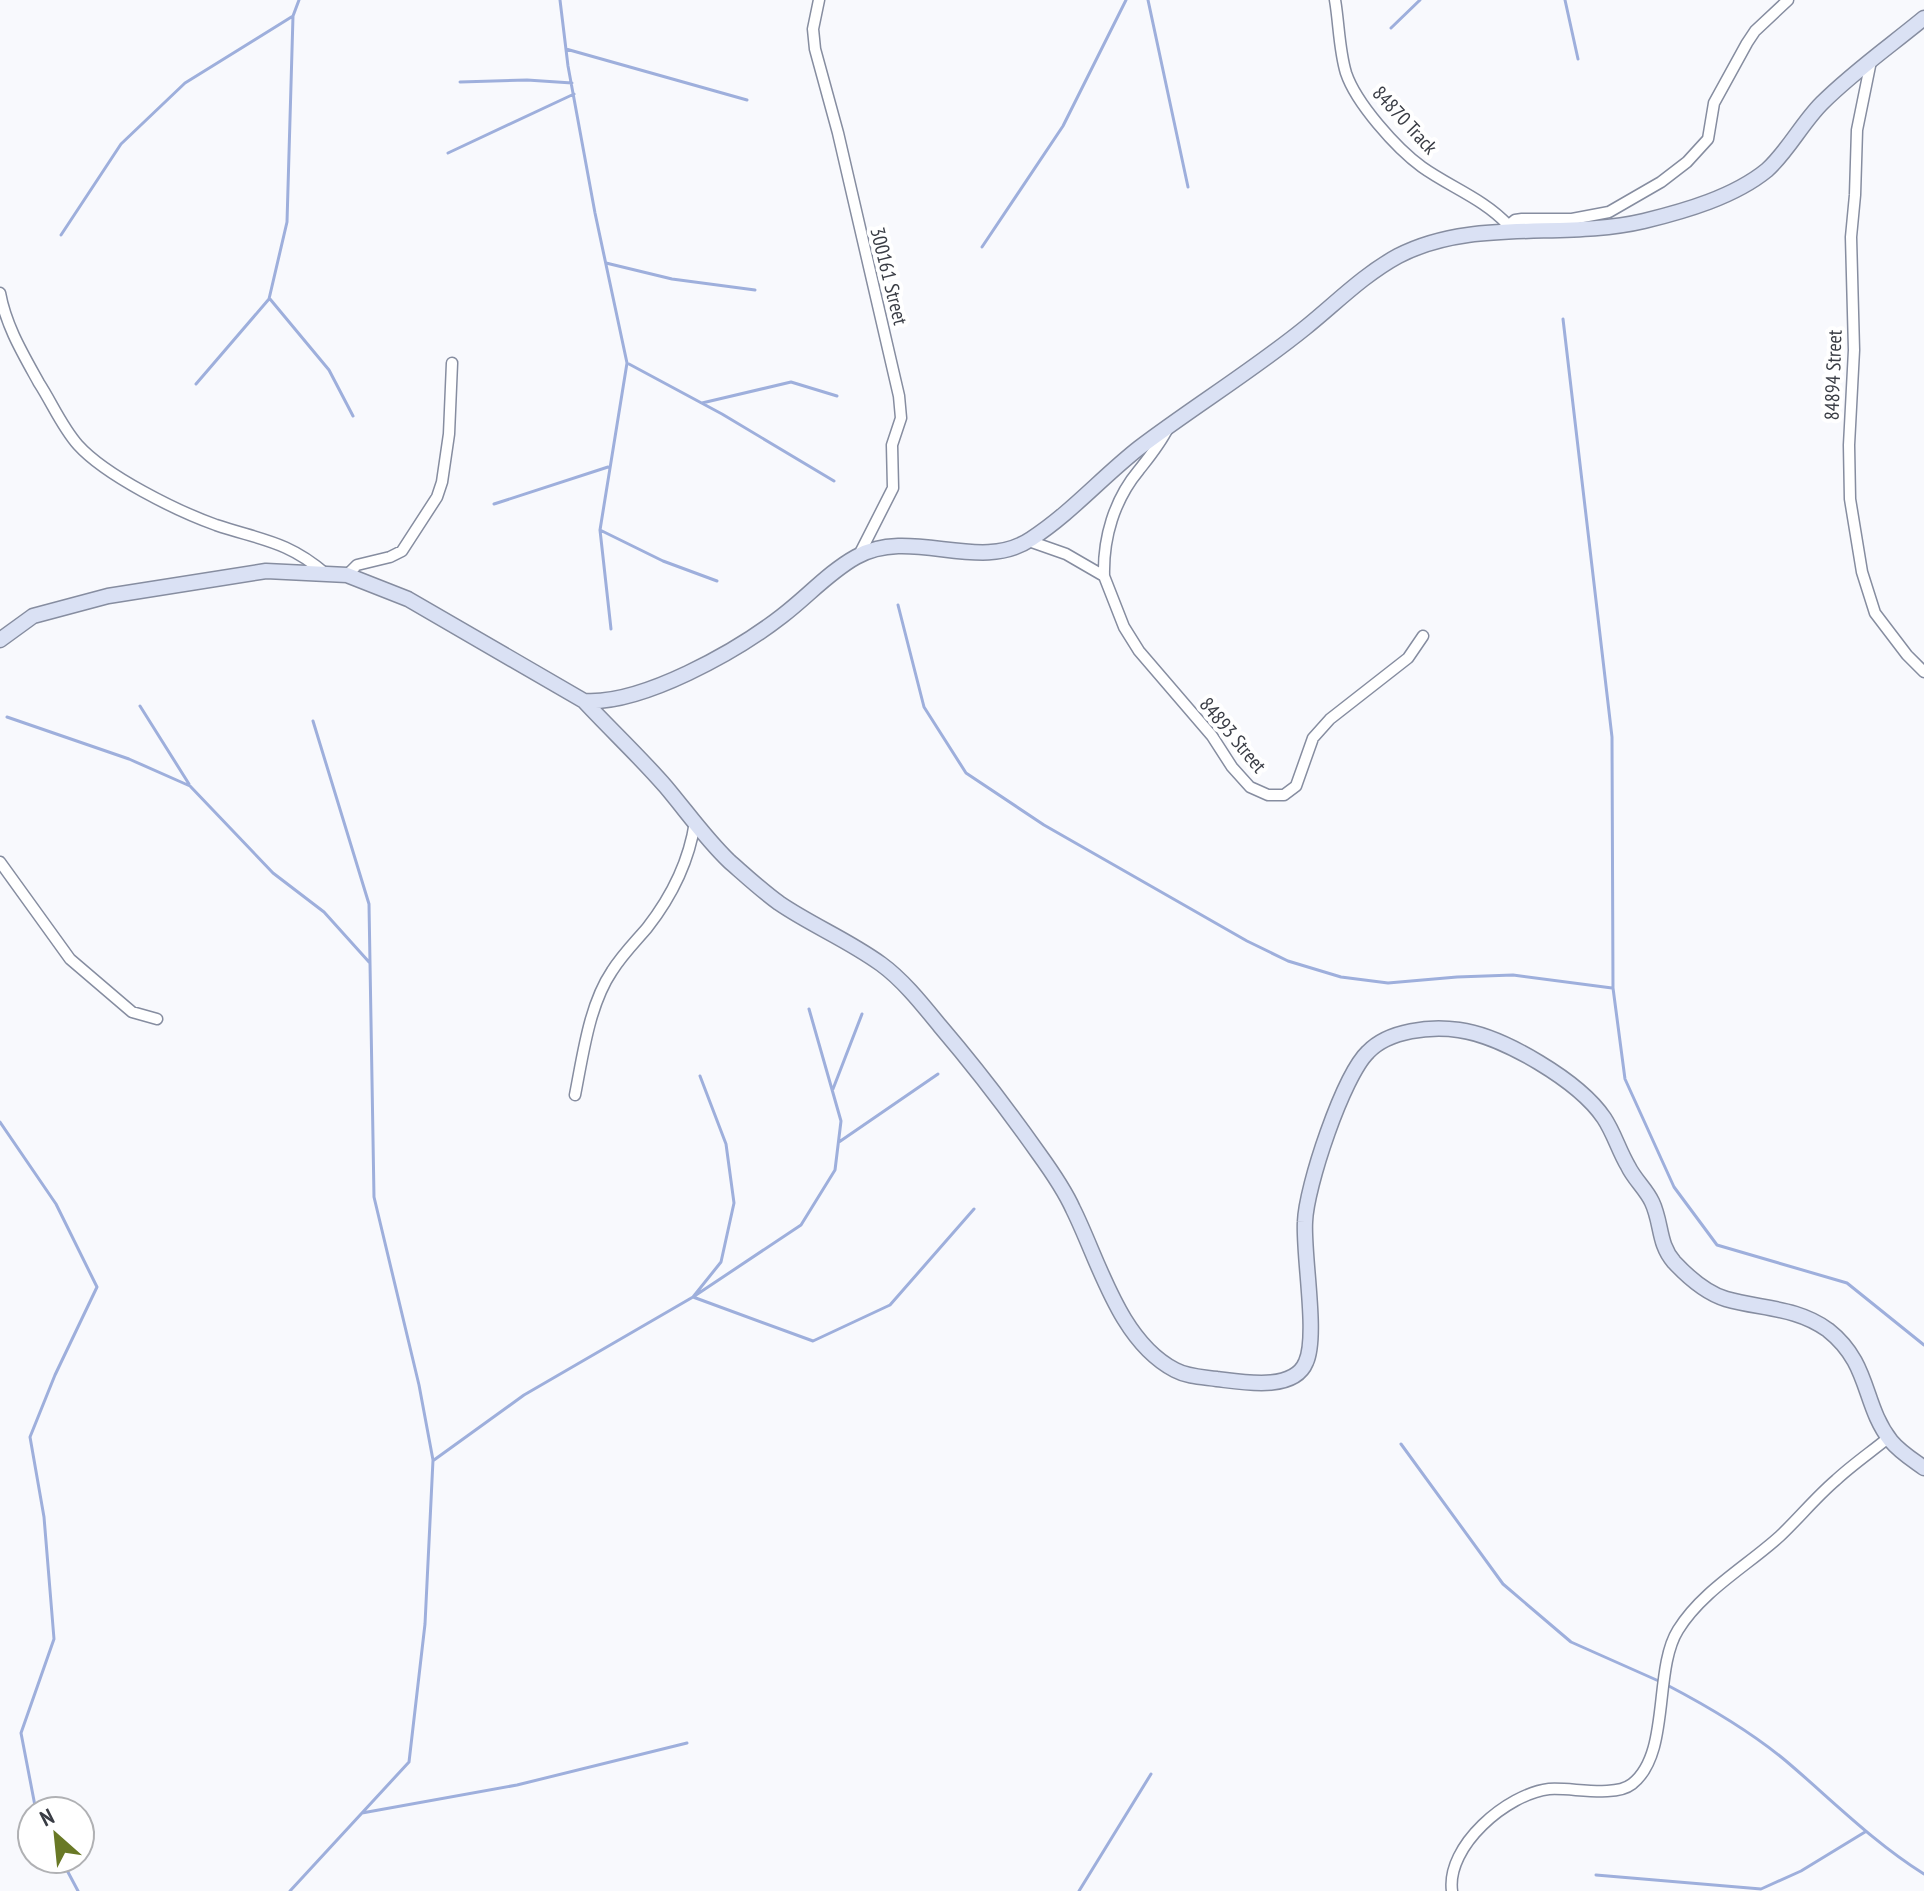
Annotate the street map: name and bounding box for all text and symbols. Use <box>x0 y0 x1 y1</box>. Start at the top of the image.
street label: 84870 Track <box>1367 80 1443 160</box>
street label: 300161 Street <box>864 225 914 328</box>
street label: 84894 Street <box>1818 329 1848 421</box>
street label: 84893 Street <box>1194 692 1272 778</box>
north arrow <box>16 1795 96 1875</box>
text: N <box>35 1802 59 1832</box>

